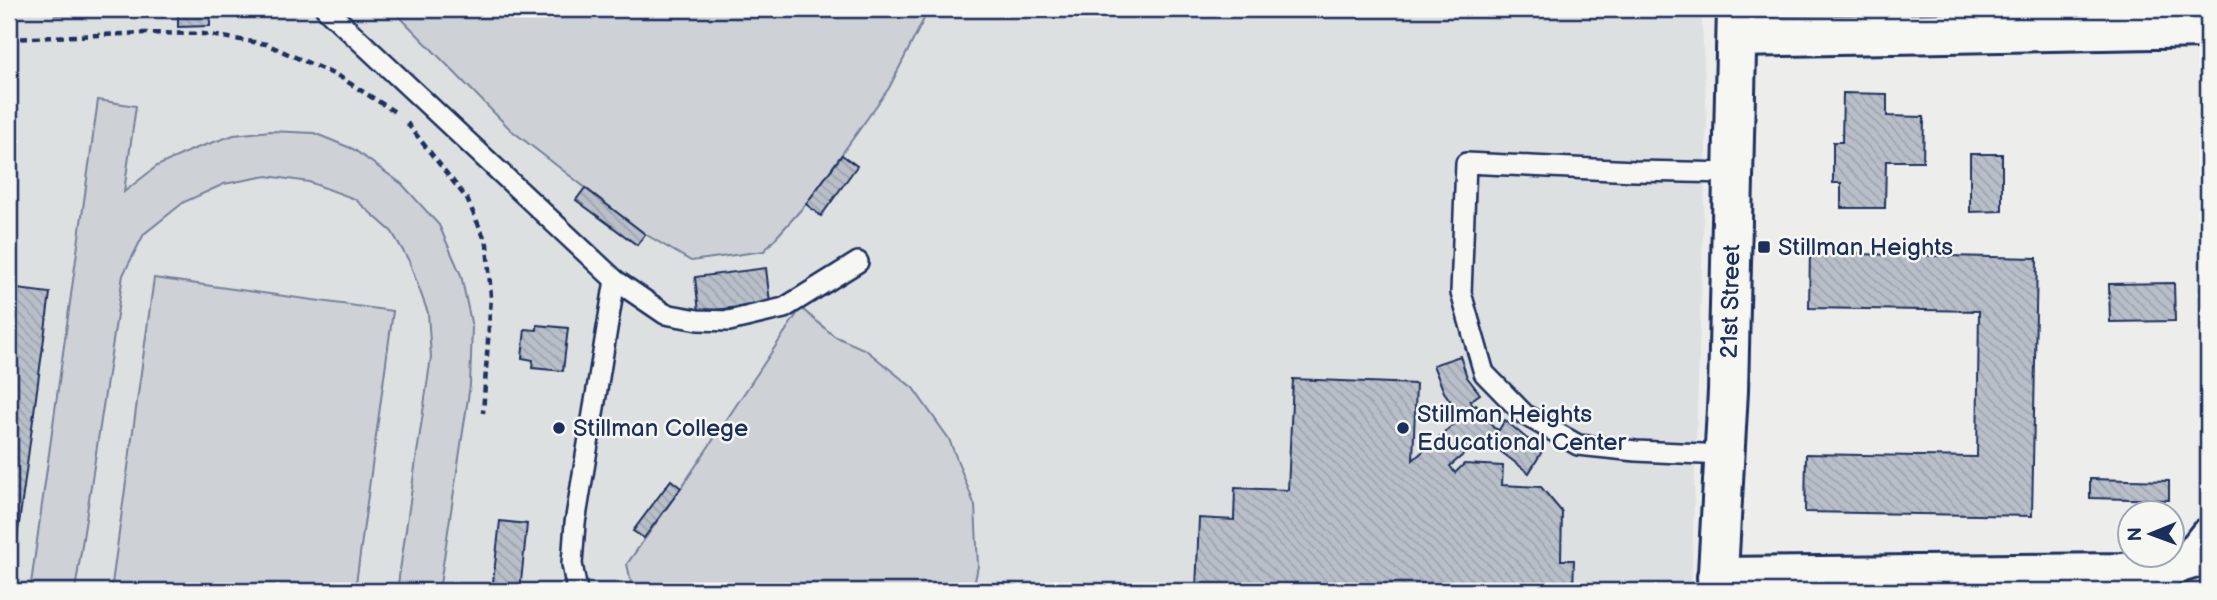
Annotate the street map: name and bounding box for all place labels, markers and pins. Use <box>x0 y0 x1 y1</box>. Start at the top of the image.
place label: Stillman Heights <box>1778 233 1953 262</box>
marker: Stillman Heights <box>1756 239 1772 255</box>
place label: Stillman Heights Educational Center <box>1417 400 1627 457</box>
place label: Stillman College <box>573 414 748 443</box>
marker: Stillman College <box>551 420 567 436</box>
marker: Stillman Heights Educational Center <box>1395 420 1411 436</box>

